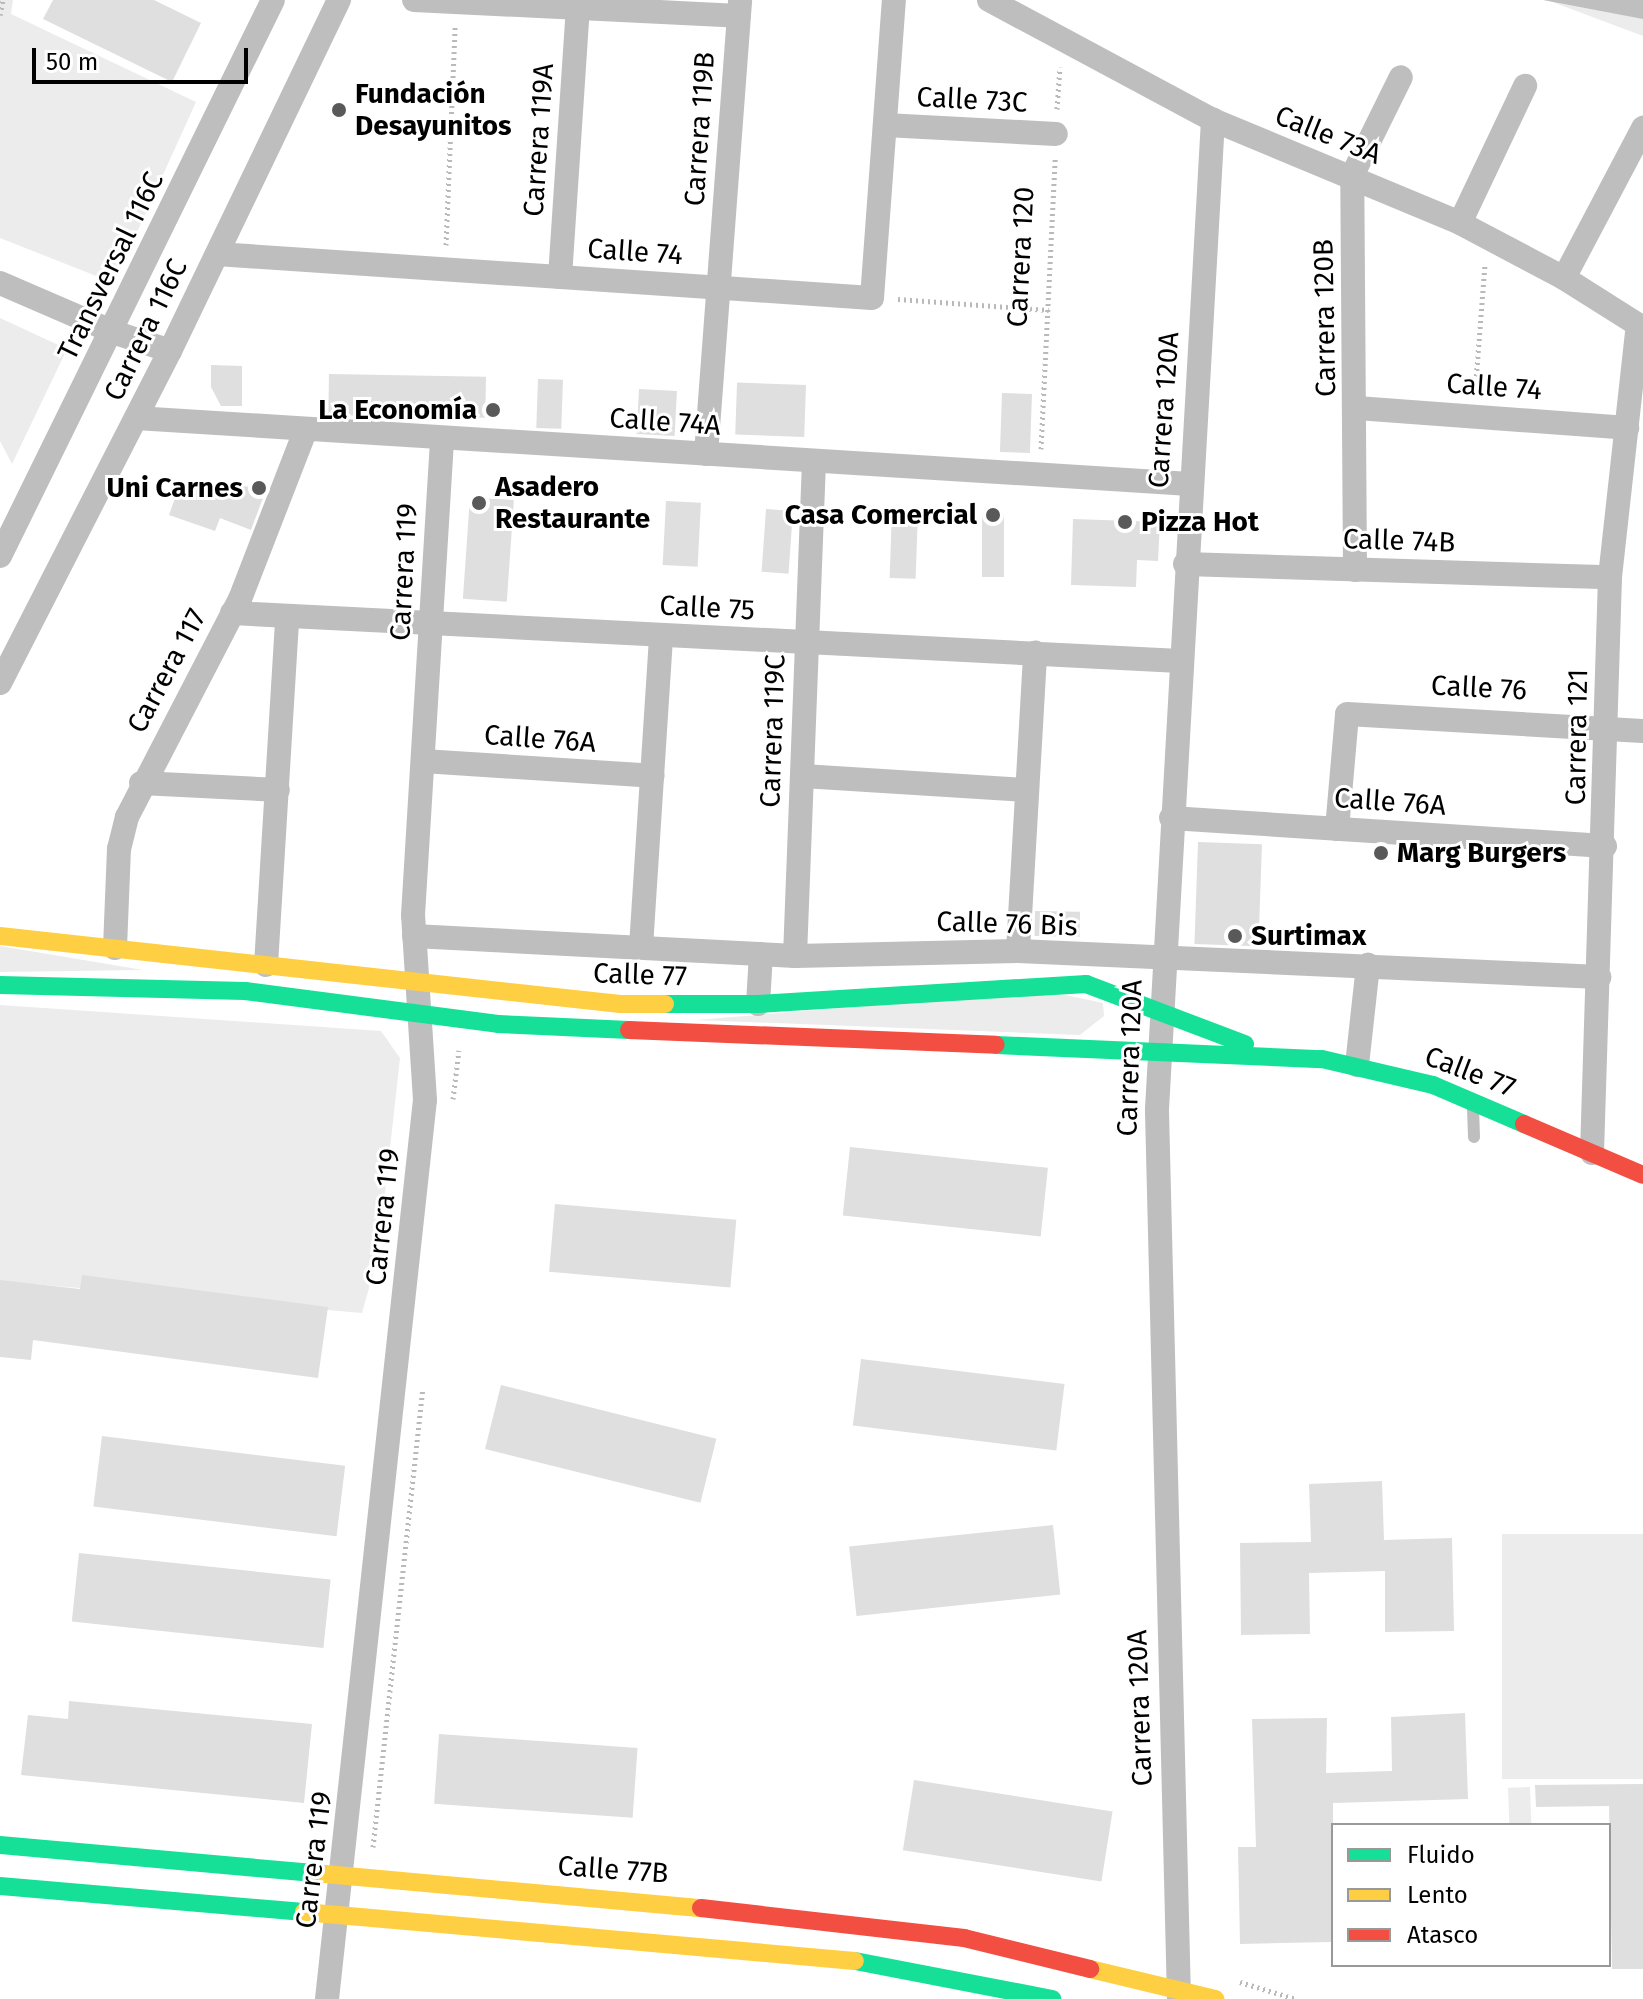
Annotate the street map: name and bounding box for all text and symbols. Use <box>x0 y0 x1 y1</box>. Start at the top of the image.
scale bar <box>36 32 252 82</box>
text: 50 m <box>46 48 98 76</box>
street label: Carrera 119B <box>678 51 722 207</box>
street label: Carrera 119A <box>517 62 561 218</box>
place label: Fundación Desayunitos <box>355 77 512 143</box>
street label: Calle 73C <box>916 80 1028 120</box>
street label: Calle 73A <box>1270 99 1386 171</box>
marker: Fundación Desayunitos <box>330 101 348 119</box>
street label: Transversal 116C <box>51 167 171 365</box>
street label: Carrera 120 <box>1001 186 1041 328</box>
street label: Calle 74 <box>586 232 684 272</box>
street label: Carrera 120B <box>1307 239 1343 397</box>
street label: Carrera 116C <box>97 254 195 406</box>
street label: Carrera 120A <box>1142 331 1186 489</box>
street label: Calle 74 <box>1445 367 1543 407</box>
place label: La Economía <box>318 393 477 427</box>
marker: La Economía <box>484 401 502 419</box>
street label: Calle 74A <box>608 401 722 443</box>
place label: Asadero Restaurante <box>495 470 650 536</box>
place label: Uni Carnes <box>107 471 243 505</box>
marker: Uni Carnes <box>250 479 268 497</box>
marker: Asadero Restaurante <box>470 494 488 512</box>
place label: Casa Comercial <box>785 498 977 532</box>
street label: Carrera 119 <box>384 502 424 642</box>
place label: Pizza Hot <box>1141 505 1259 539</box>
marker: Casa Comercial <box>984 506 1002 524</box>
marker: Pizza Hot <box>1116 513 1134 531</box>
street label: Calle 74B <box>1342 522 1456 560</box>
street label: Calle 75 <box>659 589 755 627</box>
street label: Carrera 117 <box>120 603 214 739</box>
street label: Carrera 119C <box>754 654 792 808</box>
street label: Carrera 121 <box>1559 668 1595 806</box>
street label: Calle 76 <box>1430 669 1528 707</box>
street label: Calle 76A <box>483 718 597 760</box>
street label: Calle 76A <box>1333 781 1447 823</box>
place label: Marg Burgers <box>1397 836 1566 870</box>
marker: Marg Burgers <box>1372 844 1390 862</box>
street label: Calle 76 Bis <box>936 905 1078 943</box>
place label: Surtimax <box>1251 919 1366 953</box>
marker: Surtimax <box>1226 927 1244 945</box>
street label: Calle 77 <box>592 957 688 993</box>
street label: Carrera 120A <box>1110 979 1150 1137</box>
street label: Calle 77 <box>1420 1039 1520 1105</box>
street label: Carrera 119 <box>359 1147 407 1287</box>
street label: Carrera 120A <box>1120 1629 1160 1787</box>
street label: Carrera 119 <box>289 1790 339 1930</box>
legend <box>1331 1823 1611 1967</box>
text: Fluido <box>1407 1841 1475 1869</box>
street label: Calle 77B <box>556 1849 670 1891</box>
text: Lento <box>1407 1881 1468 1909</box>
text: Atasco <box>1407 1921 1478 1949</box>

